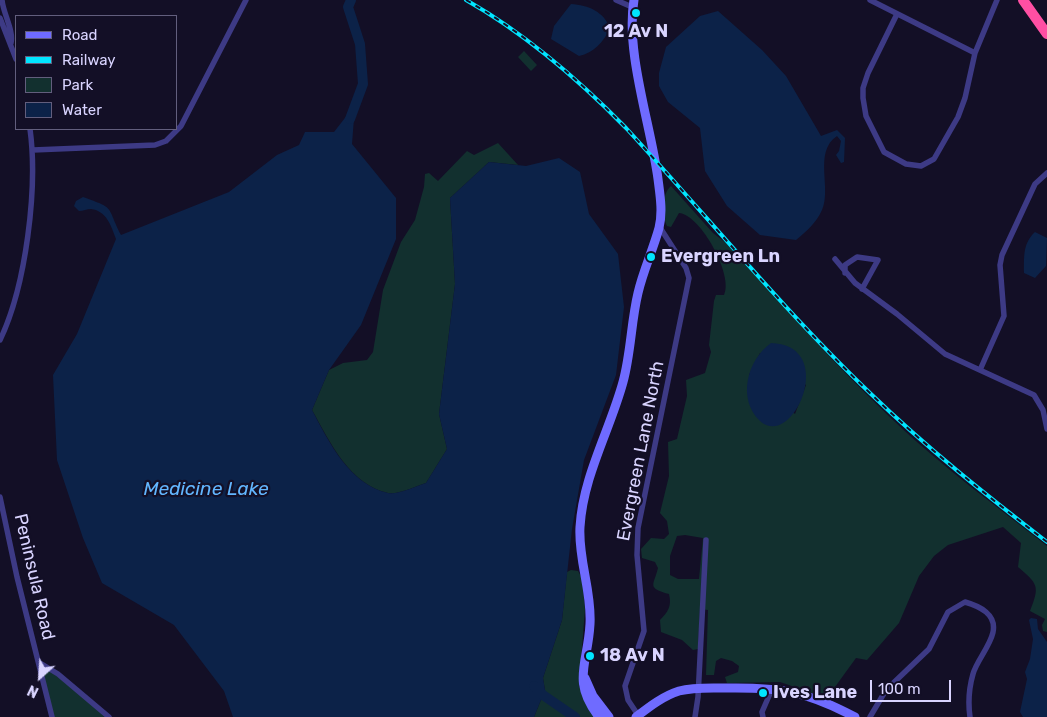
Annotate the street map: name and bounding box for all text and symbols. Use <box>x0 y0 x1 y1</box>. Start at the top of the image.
marker: 12 Av N <box>630 7 642 19</box>
legend <box>15 15 178 130</box>
place label: 12 Av N <box>604 21 668 43</box>
text: Road <box>62 26 98 44</box>
text: Railway <box>62 51 116 69</box>
text: Park <box>62 76 93 94</box>
text: Water <box>62 101 102 119</box>
place label: Evergreen Ln <box>661 246 780 268</box>
marker: Evergreen Ln <box>645 251 657 263</box>
street label: Evergreen Lane North <box>613 359 669 543</box>
water label: Medicine Lake <box>143 479 269 501</box>
street label: Peninsula Road <box>9 512 59 642</box>
place label: 18 Av N <box>600 645 665 667</box>
marker: 18 Av N <box>584 650 596 662</box>
north arrow <box>15 652 65 702</box>
scale bar <box>872 670 953 702</box>
text: 100 m <box>878 680 920 698</box>
text: N <box>25 681 41 701</box>
place label: Ives Lane <box>773 682 857 704</box>
marker: Ives Lane <box>757 687 769 699</box>

